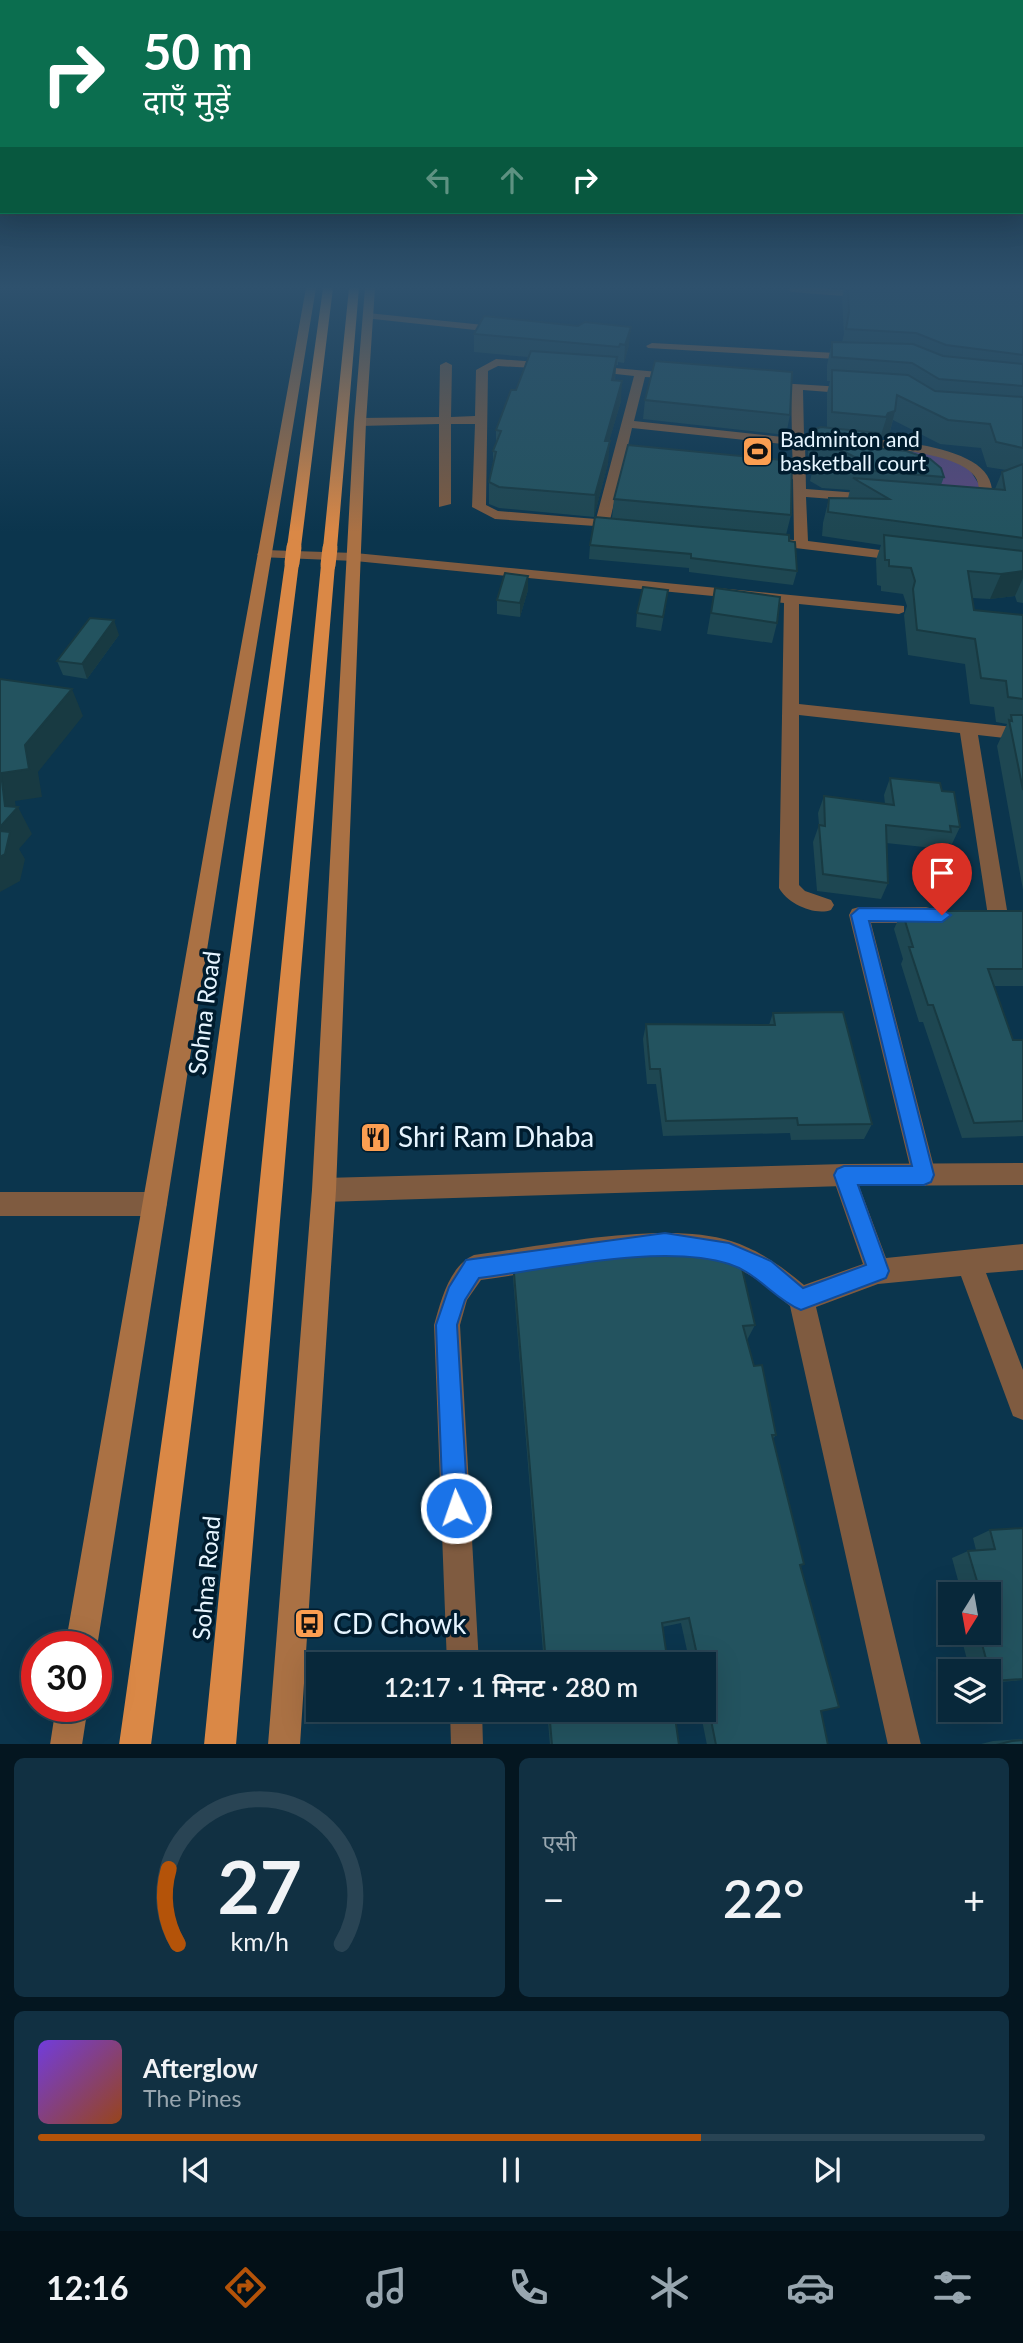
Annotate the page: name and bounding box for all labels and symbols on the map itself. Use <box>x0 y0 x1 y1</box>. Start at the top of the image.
place label: Badminton and basketball court <box>780 426 926 475</box>
sports icon: Badminton and basketball court <box>740 435 774 469</box>
pin <box>912 843 972 915</box>
street label: Sohna Road <box>182 949 225 1076</box>
place label: Shri Ram Dhaba <box>398 1119 594 1153</box>
restaurant icon: Shri Ram Dhaba <box>358 1120 392 1154</box>
position arrow <box>419 1471 493 1545</box>
street label: Sohna Road <box>186 1515 225 1641</box>
north arrow <box>938 1582 1001 1645</box>
place label: CD Chowk <box>333 1606 467 1640</box>
bus stop icon: CD Chowk <box>293 1607 327 1641</box>
speed limit sign: 30 <box>21 1631 112 1722</box>

